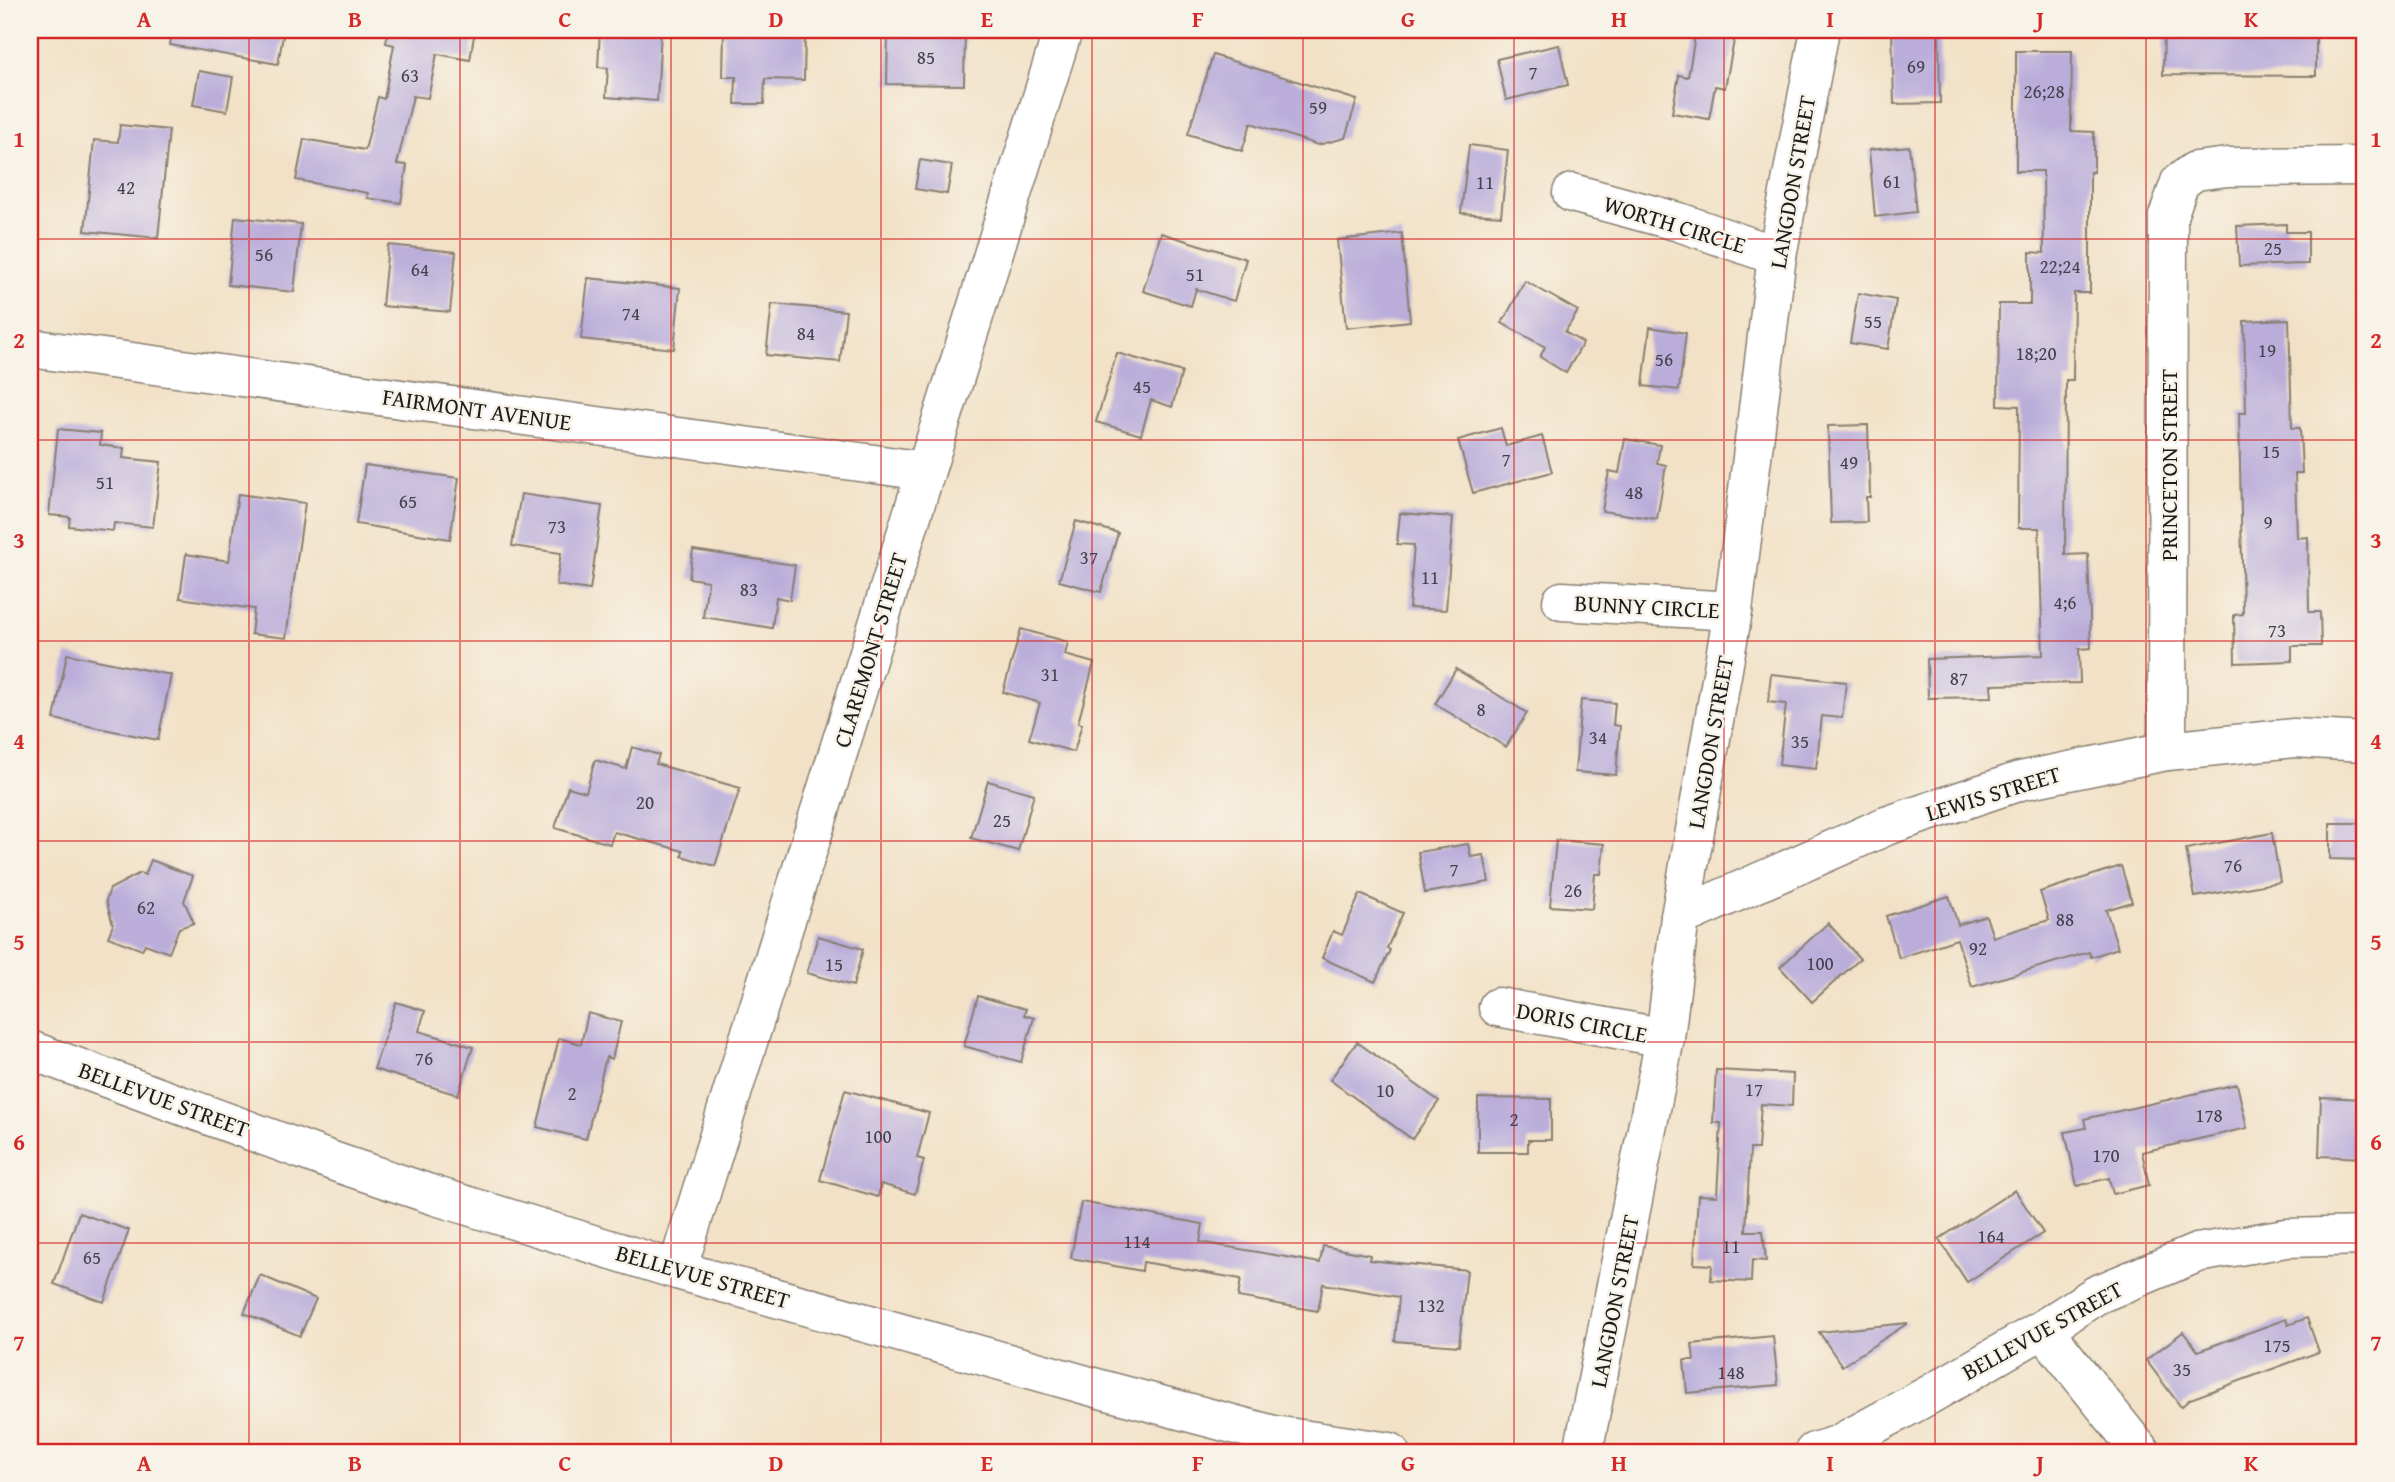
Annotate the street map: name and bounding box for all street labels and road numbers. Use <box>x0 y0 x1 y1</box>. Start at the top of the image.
street label: LANGDON STREET <box>1761 93 1823 271</box>
street label: WORTH CIRCLE <box>1600 187 1750 261</box>
street label: PRINCETON STREET <box>2152 369 2185 561</box>
street label: FAIRMONT AVENUE <box>380 379 574 439</box>
street label: CLAREMONT STREET <box>825 549 915 751</box>
street label: BUNNY CIRCLE <box>1574 586 1720 626</box>
street label: LANGDON STREET <box>1679 653 1741 831</box>
street label: LEWIS STREET <box>1922 757 2065 829</box>
street label: DORIS CIRCLE <box>1514 993 1650 1051</box>
street label: BELLEVUE STREET <box>74 1053 254 1145</box>
street label: LANGDON STREET <box>1581 1212 1647 1390</box>
street label: BELLEVUE STREET <box>612 1235 794 1317</box>
street label: BELLEVUE STREET <box>1956 1272 2128 1388</box>

